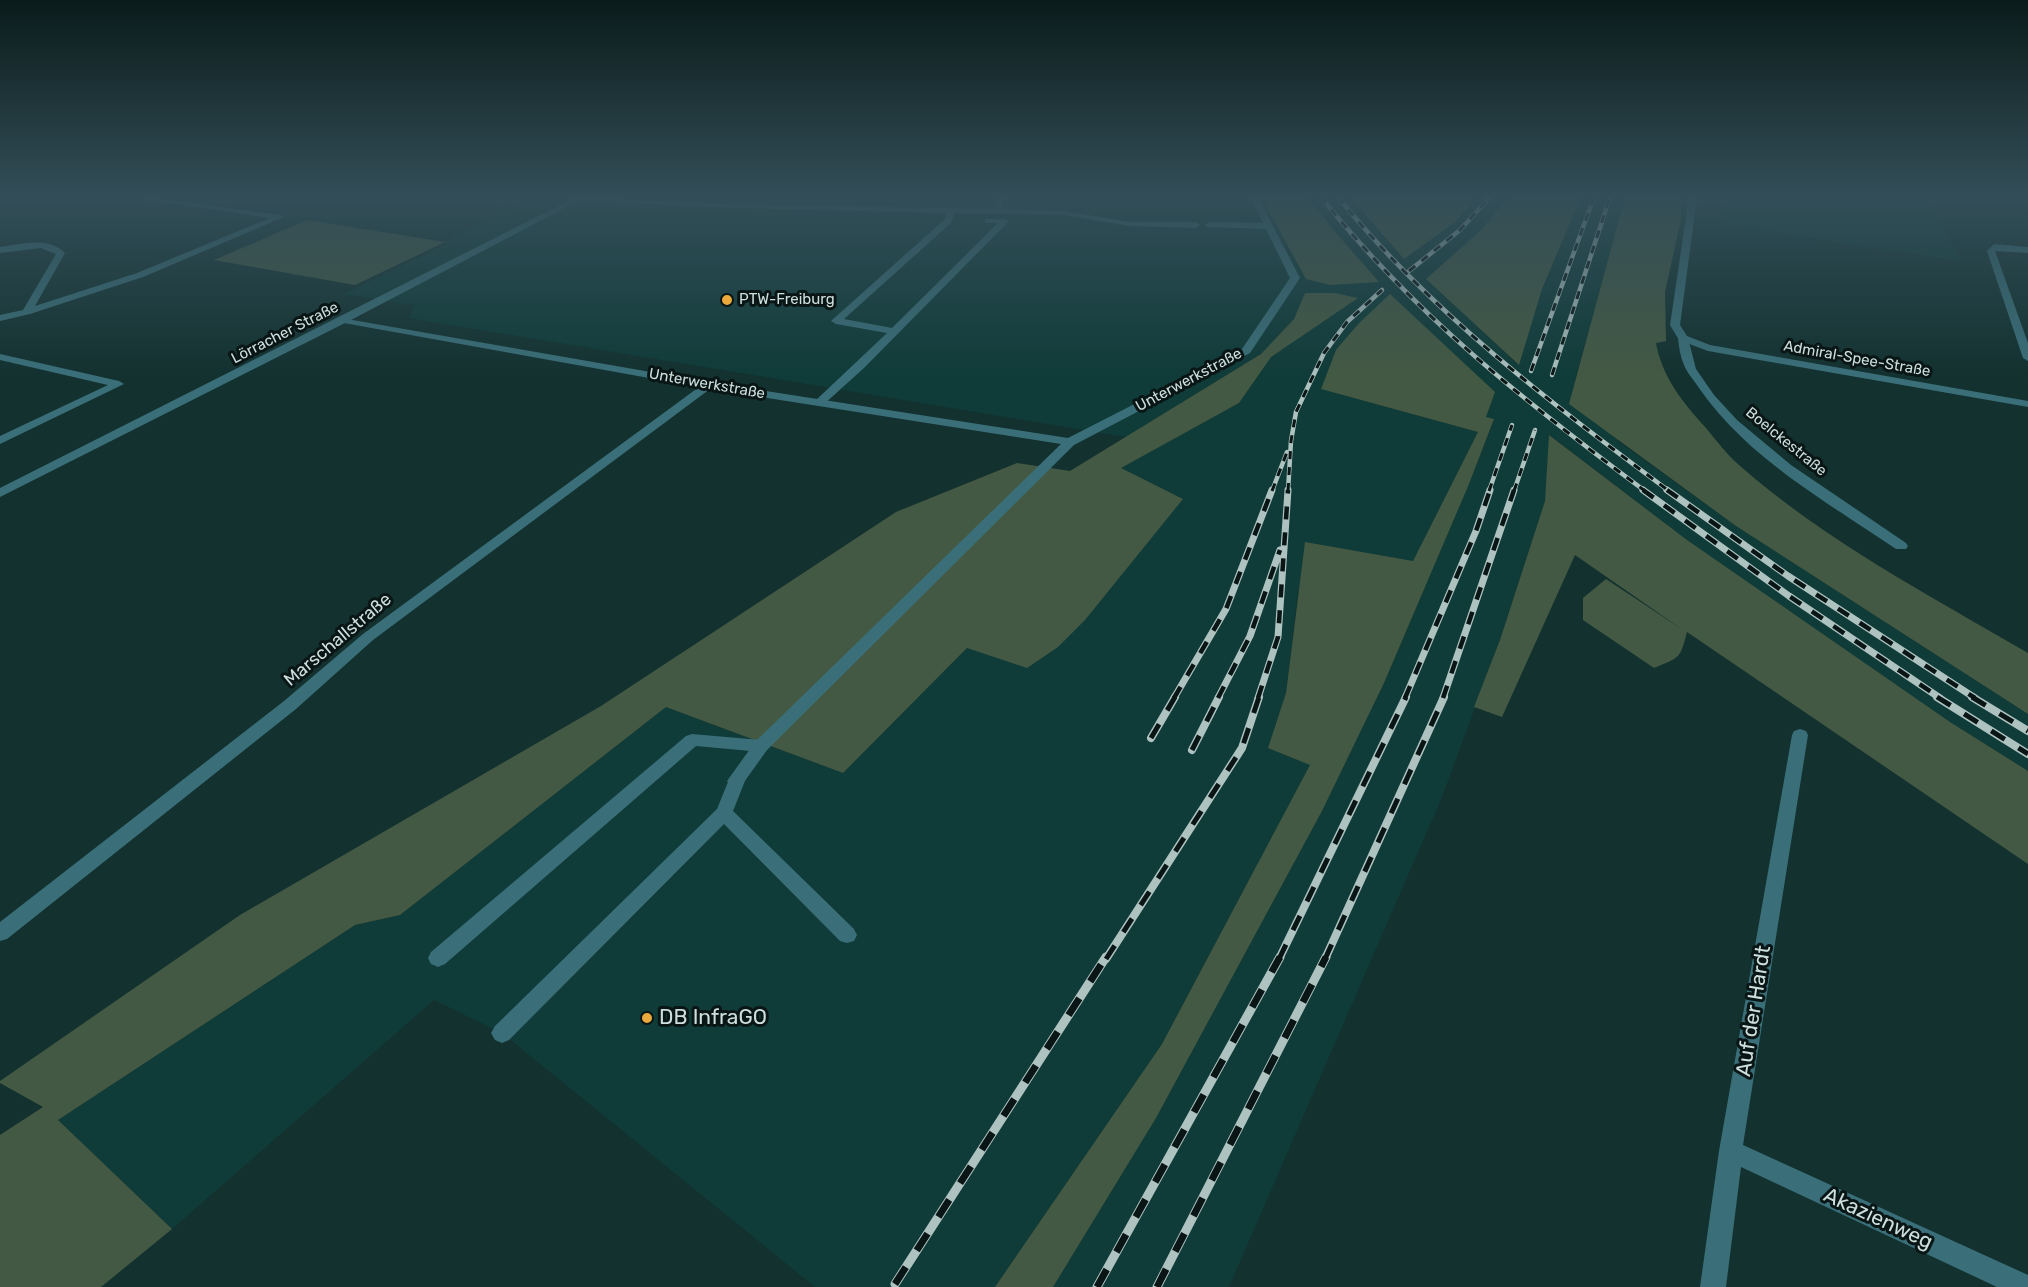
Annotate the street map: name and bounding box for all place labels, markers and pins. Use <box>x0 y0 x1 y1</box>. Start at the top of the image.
place label: PTW-Freiburg <box>739 291 835 309</box>
marker: PTW-Freiburg <box>720 293 734 307</box>
place label: DB InfraGO <box>659 1005 767 1031</box>
marker: DB InfraGO <box>640 1011 654 1025</box>

